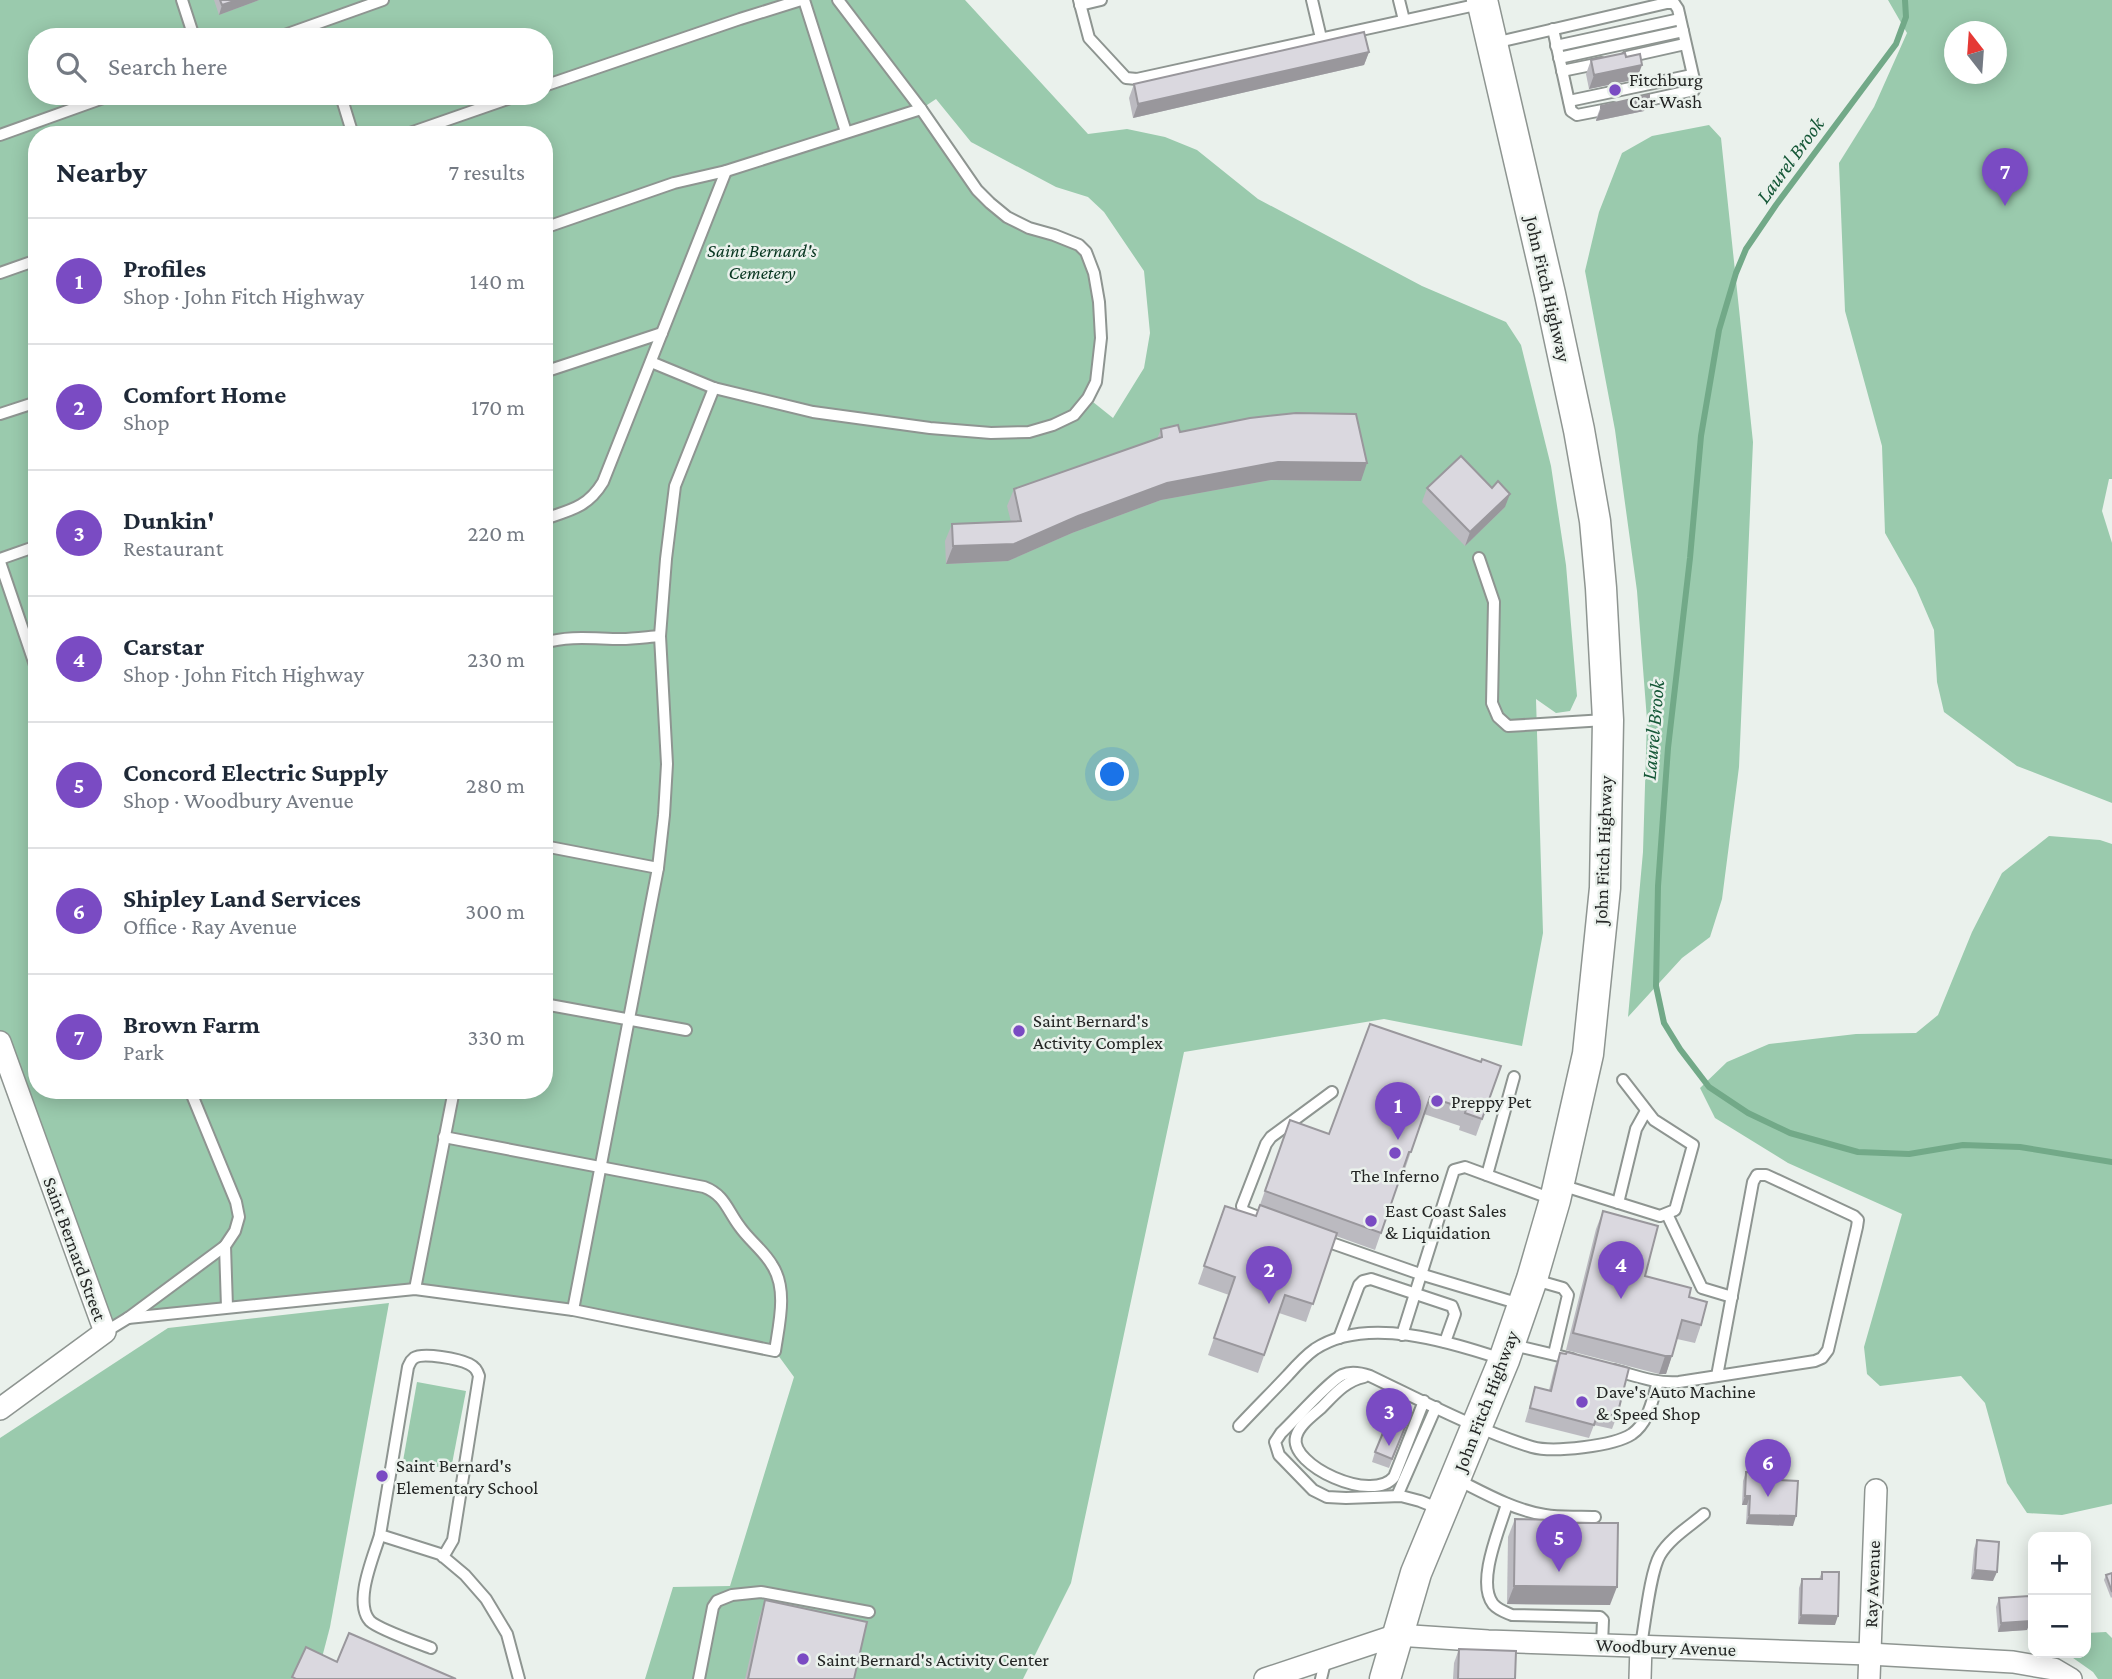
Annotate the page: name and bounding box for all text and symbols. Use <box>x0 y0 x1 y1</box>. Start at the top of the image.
north arrow <box>1944 21 2007 84</box>
search box <box>28 28 553 105</box>
icon: search <box>52 48 90 86</box>
text: Search here <box>108 52 227 81</box>
place label: Fitchburg Car Wash <box>1629 69 1703 112</box>
marker: Fitchburg Car Wash <box>1607 82 1623 98</box>
water label: Laurel Brook <box>1751 112 1830 208</box>
pin: 7 <box>1982 148 2028 206</box>
text: Nearby <box>56 155 147 188</box>
text: 7 results <box>449 159 525 185</box>
street label: John Fitch Highway <box>1521 212 1575 364</box>
park label: Saint Bernard's Cemetery <box>707 240 817 283</box>
text: Profiles <box>123 254 206 283</box>
text: 1 <box>75 268 83 294</box>
text: 140 m <box>470 268 525 294</box>
text: Shop · John Fitch Highway <box>123 283 364 309</box>
text: Comfort Home <box>123 380 286 409</box>
text: 2 <box>73 394 85 420</box>
text: 170 m <box>471 394 525 420</box>
text: Shop <box>123 409 170 435</box>
text: Dunkin' <box>123 506 214 535</box>
text: 3 <box>73 520 85 546</box>
text: 220 m <box>467 520 525 546</box>
text: Restaurant <box>123 535 223 561</box>
text: Carstar <box>123 632 204 661</box>
text: 4 <box>73 646 85 672</box>
text: 230 m <box>467 646 525 672</box>
text: Shop · John Fitch Highway <box>123 661 364 687</box>
water label: Laurel Brook <box>1637 678 1669 781</box>
your location <box>1095 757 1129 791</box>
text: Concord Electric Supply <box>123 758 388 787</box>
text: 5 <box>73 772 85 798</box>
text: 280 m <box>466 772 525 798</box>
street label: John Fitch Highway <box>1590 775 1616 927</box>
text: Shop · Woodbury Avenue <box>123 787 354 813</box>
text: Shipley Land Services <box>123 884 361 913</box>
text: 6 <box>73 898 85 924</box>
text: 300 m <box>465 898 525 924</box>
text: Office · Ray Avenue <box>123 913 297 939</box>
text: Brown Farm <box>123 1010 260 1039</box>
place label: Saint Bernard's Activity Complex <box>1033 1010 1163 1053</box>
marker: Saint Bernard's Activity Complex <box>1011 1023 1027 1039</box>
text: 7 <box>73 1024 85 1050</box>
text: 330 m <box>467 1024 525 1050</box>
text: Park <box>123 1039 164 1065</box>
pin: 1 <box>1375 1082 1421 1140</box>
place label: Preppy Pet <box>1451 1091 1532 1112</box>
marker: Preppy Pet <box>1429 1093 1445 1109</box>
marker: The Inferno <box>1387 1145 1403 1161</box>
place label: The Inferno <box>1351 1165 1439 1186</box>
street label: Saint Bernard Street <box>39 1174 111 1324</box>
place label: East Coast Sales & Liquidation <box>1385 1200 1507 1243</box>
marker: East Coast Sales & Liquidation <box>1363 1213 1379 1229</box>
pin: 4 <box>1598 1241 1644 1299</box>
pin: 2 <box>1246 1246 1292 1304</box>
street label: John Fitch Highway <box>1449 1327 1523 1476</box>
place label: Dave's Auto Machine & Speed Shop <box>1596 1381 1756 1424</box>
pin: 3 <box>1366 1388 1412 1446</box>
marker: Dave's Auto Machine & Speed Shop <box>1574 1394 1590 1410</box>
pin: 6 <box>1745 1439 1791 1497</box>
place label: Saint Bernard's Elementary School <box>396 1455 538 1498</box>
marker: Saint Bernard's Elementary School <box>374 1468 390 1484</box>
pin: 5 <box>1536 1514 1582 1572</box>
map controls <box>2028 1532 2091 1658</box>
button: + <box>2028 1532 2091 1595</box>
street label: Ray Avenue <box>1860 1540 1884 1628</box>
button: − <box>2028 1595 2091 1658</box>
street label: Woodbury Avenue <box>1595 1634 1737 1660</box>
place label: Saint Bernard's Activity Center <box>817 1649 1049 1670</box>
marker: Saint Bernard's Activity Center <box>795 1651 811 1667</box>

